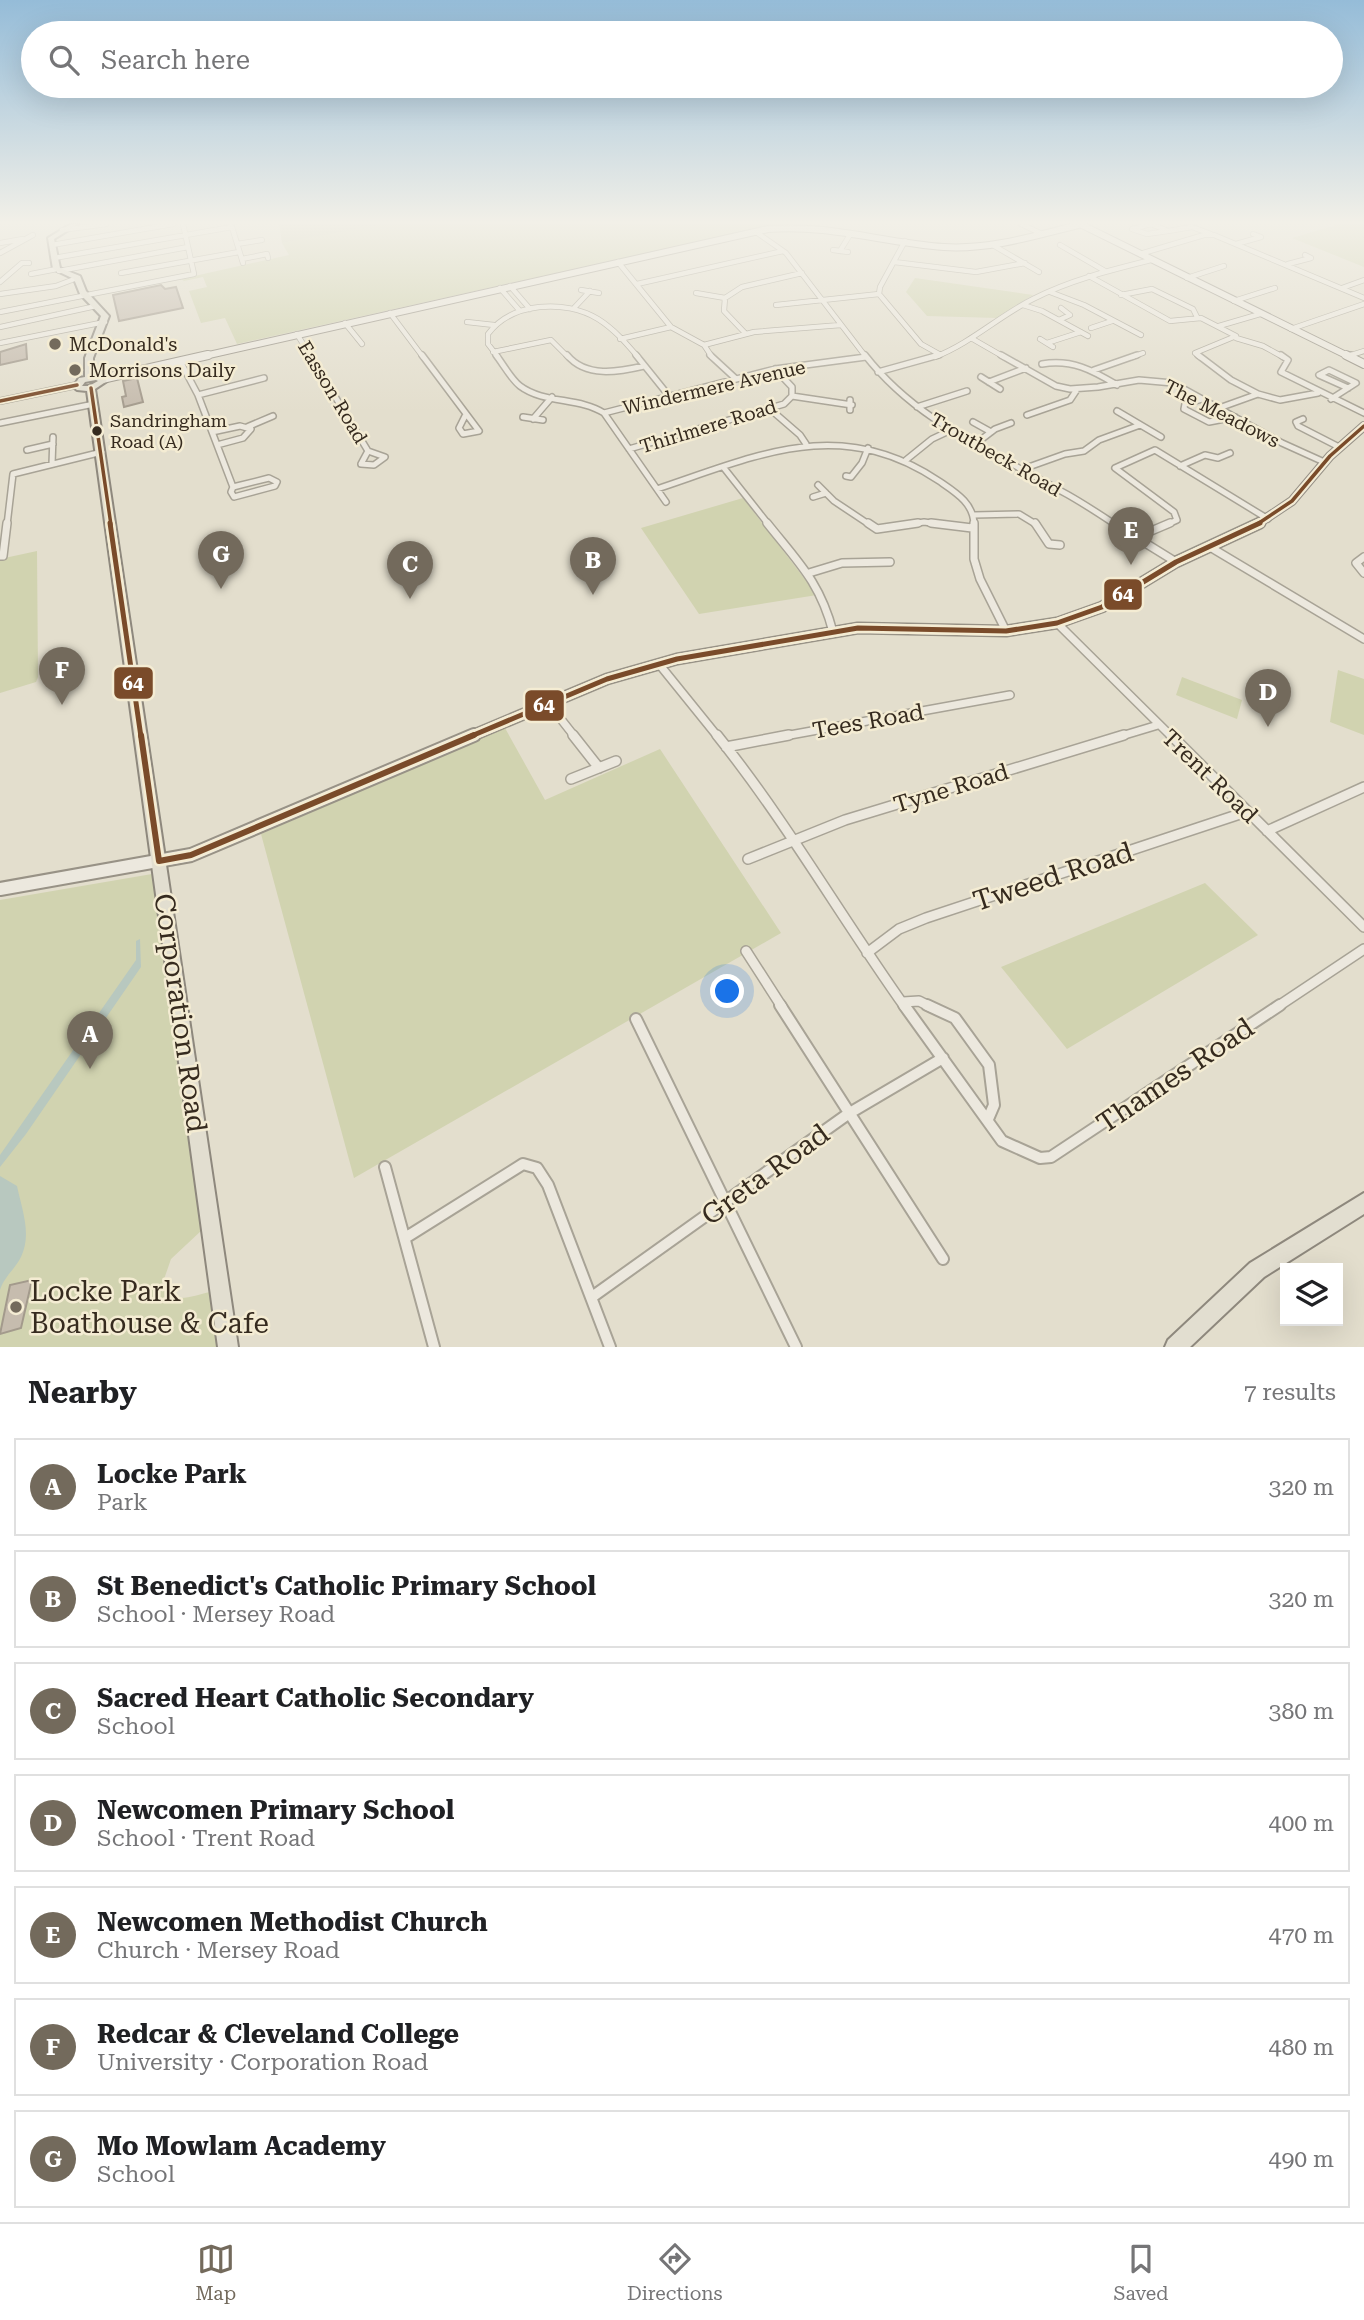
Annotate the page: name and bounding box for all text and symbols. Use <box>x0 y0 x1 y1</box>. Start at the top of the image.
search box <box>21 21 1343 98</box>
icon: search <box>45 41 83 79</box>
text: Search here <box>101 45 250 75</box>
place label: McDonald's <box>69 333 177 356</box>
marker: McDonald's <box>47 336 63 352</box>
street label: Easson Road <box>293 337 372 448</box>
street label: Windermere Avenue <box>621 355 808 420</box>
place label: Morrisons Daily <box>89 359 236 382</box>
marker: Morrisons Daily <box>67 362 83 378</box>
street label: The Meadows <box>1160 374 1283 452</box>
street label: Thirlmere Road <box>637 395 779 458</box>
street label: Troutbeck Road <box>926 408 1065 501</box>
place label: Sandringham Road (A) <box>110 410 227 452</box>
marker: Sandringham Road (A) <box>90 424 104 438</box>
pin: E <box>1108 507 1154 565</box>
pin: G <box>198 531 244 589</box>
pin: B <box>570 537 616 595</box>
pin: C <box>387 541 433 599</box>
line badge: 64 <box>1103 578 1143 611</box>
text: 64 <box>1112 583 1134 606</box>
pin: F <box>39 647 85 705</box>
line badge: 64 <box>113 666 154 700</box>
pin: D <box>1245 669 1291 727</box>
text: 64 <box>122 672 144 695</box>
line badge: 64 <box>524 689 565 722</box>
text: 64 <box>533 694 555 717</box>
street label: Tees Road <box>810 698 926 745</box>
street label: Trent Road <box>1156 724 1263 829</box>
street label: Tyne Road <box>890 758 1012 819</box>
street label: Tweed Road <box>969 835 1137 918</box>
street label: Corporation Road <box>147 891 214 1135</box>
your location <box>710 974 744 1008</box>
pin: A <box>67 1011 113 1069</box>
street label: Thames Road <box>1091 1011 1260 1140</box>
street label: Greta Road <box>695 1117 836 1232</box>
map controls <box>1280 1263 1343 1326</box>
button: layers <box>1280 1263 1343 1326</box>
place label: Locke Park Boathouse & Cafe <box>30 1275 269 1340</box>
marker: Locke Park Boathouse & Cafe <box>8 1299 24 1315</box>
text: Nearby <box>28 1375 137 1410</box>
text: 7 results <box>1244 1379 1336 1406</box>
text: Locke Park <box>97 1459 247 1489</box>
text: A <box>45 1474 61 1501</box>
text: 320 m <box>1269 1474 1334 1501</box>
text: Park <box>97 1489 148 1516</box>
text: St Benedict's Catholic Primary School <box>97 1571 596 1601</box>
text: B <box>45 1586 61 1613</box>
text: 320 m <box>1269 1586 1334 1613</box>
text: School · Mersey Road <box>97 1601 335 1628</box>
text: Sacred Heart Catholic Secondary <box>97 1683 534 1713</box>
text: C <box>45 1698 61 1725</box>
text: 380 m <box>1269 1698 1334 1725</box>
text: School <box>97 1713 175 1740</box>
text: Newcomen Primary School <box>97 1795 454 1825</box>
text: D <box>44 1810 62 1837</box>
text: 400 m <box>1269 1810 1334 1837</box>
text: School · Trent Road <box>97 1825 315 1852</box>
text: Newcomen Methodist Church <box>97 1907 488 1937</box>
text: E <box>46 1922 60 1949</box>
text: 470 m <box>1269 1922 1334 1949</box>
text: Church · Mersey Road <box>97 1937 340 1964</box>
text: Redcar & Cleveland College <box>97 2019 459 2049</box>
text: F <box>46 2034 60 2061</box>
text: 480 m <box>1269 2034 1334 2061</box>
text: University · Corporation Road <box>97 2049 428 2076</box>
text: Mo Mowlam Academy <box>97 2131 386 2161</box>
text: G <box>44 2146 62 2173</box>
text: 490 m <box>1269 2146 1334 2173</box>
text: School <box>97 2161 175 2188</box>
tab: Map <box>195 2240 236 2305</box>
tab: Directions <box>627 2240 723 2305</box>
tab: Saved <box>1113 2240 1169 2305</box>

